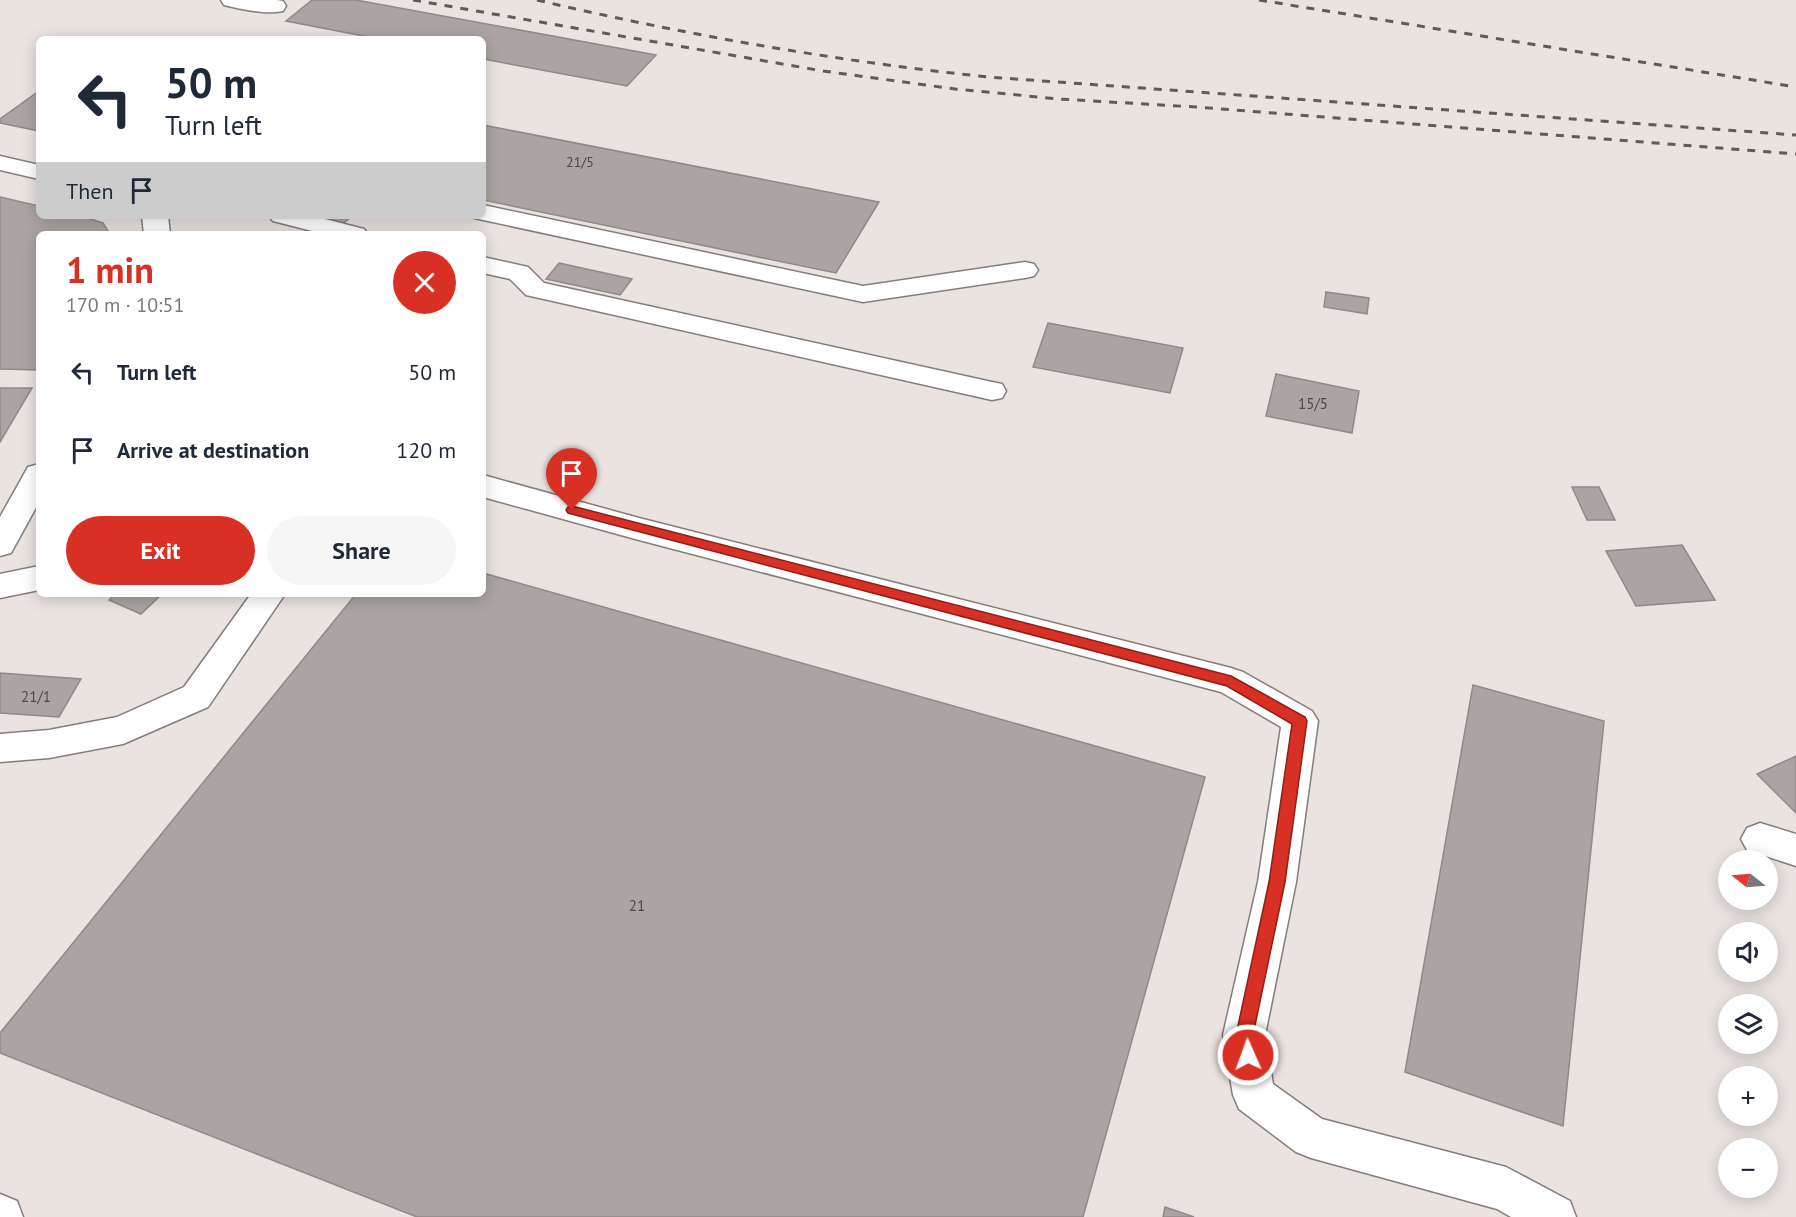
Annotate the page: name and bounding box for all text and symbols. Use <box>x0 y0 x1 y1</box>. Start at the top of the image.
text: 50 m <box>165 55 257 110</box>
icon: left <box>66 60 144 138</box>
text: Turn left <box>165 108 262 142</box>
house number: 21/5 <box>566 153 594 171</box>
icon: arrive <box>125 174 158 207</box>
text: Then <box>66 177 113 205</box>
text: 1 min <box>66 246 154 293</box>
button: close <box>393 251 456 314</box>
text: 170 m · 10:51 <box>66 292 184 318</box>
icon: left <box>66 356 99 389</box>
text: Turn left <box>117 358 197 386</box>
text: 50 m <box>408 358 456 386</box>
house number: 15/5 <box>1298 394 1328 413</box>
icon: arrive <box>66 434 99 467</box>
text: Arrive at destination <box>117 436 309 464</box>
text: 120 m <box>396 436 456 464</box>
pin <box>546 448 597 510</box>
icon: arrive <box>555 457 588 490</box>
button: Exit <box>66 516 255 585</box>
button: Share <box>267 516 456 585</box>
house number: 21/1 <box>21 687 51 706</box>
north arrow <box>1718 850 1778 910</box>
map controls <box>1718 850 1778 1198</box>
house number: 21 <box>629 896 645 915</box>
button: sound <box>1718 922 1778 982</box>
button: layers <box>1718 994 1778 1054</box>
position arrow <box>1216 1023 1280 1087</box>
button: + <box>1718 1066 1778 1126</box>
button: − <box>1718 1138 1778 1198</box>

